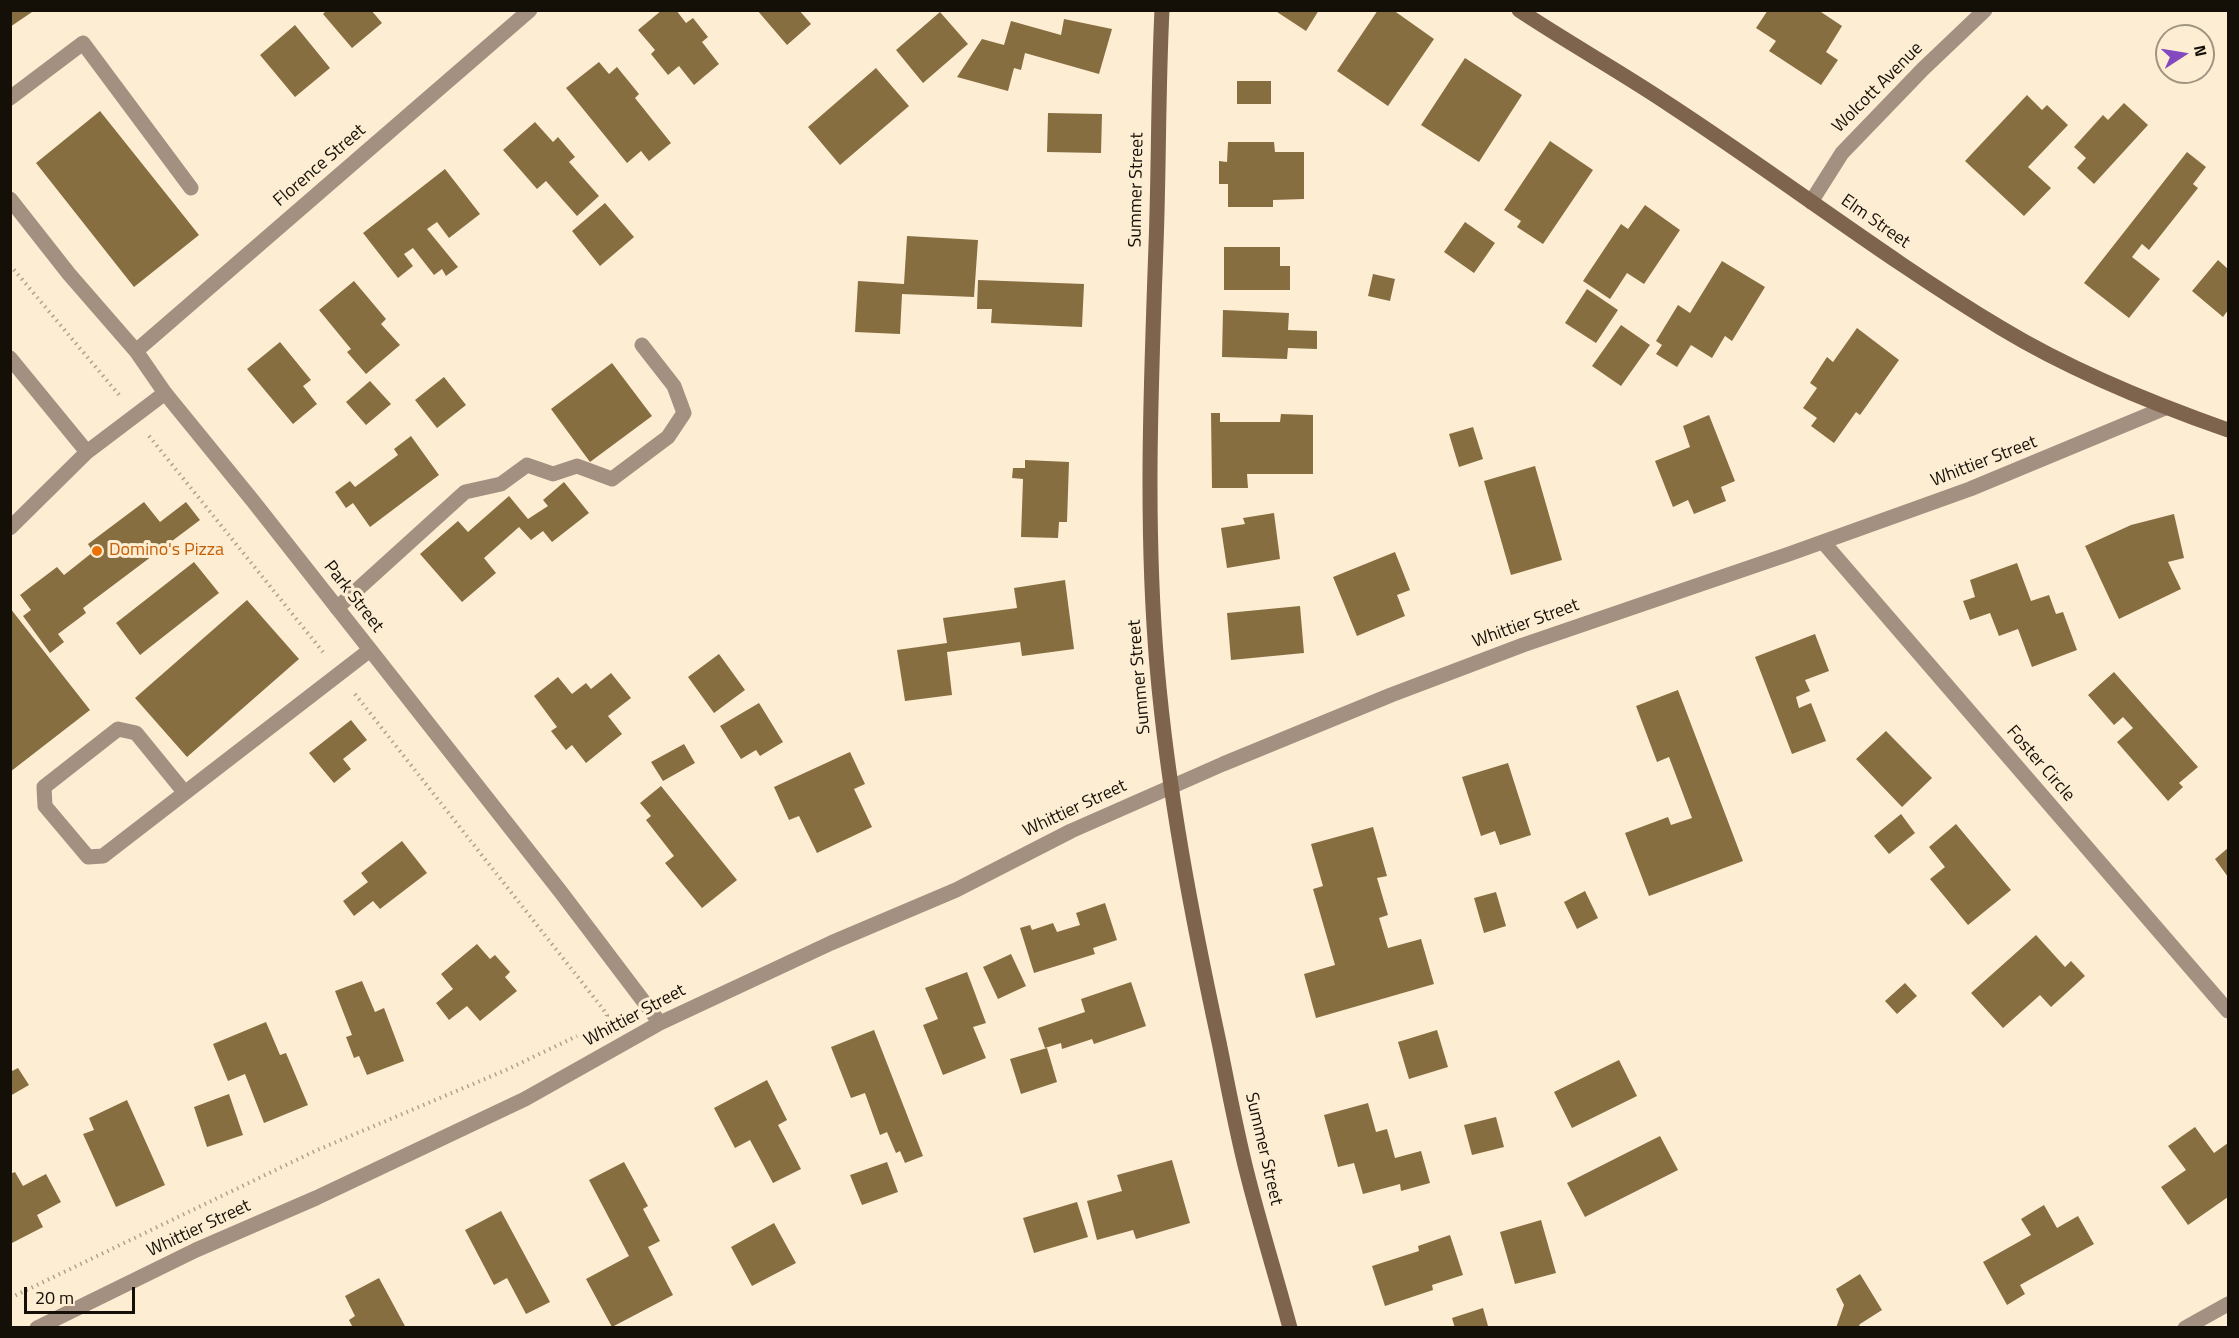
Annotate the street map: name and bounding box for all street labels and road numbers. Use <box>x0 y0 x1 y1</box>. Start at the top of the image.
street label: Wolcott Avenue <box>1828 38 1928 138</box>
street label: Florence Street <box>269 120 371 212</box>
street label: Summer Street <box>1125 132 1149 248</box>
street label: Elm Street <box>1836 190 1914 254</box>
street label: Whittier Street <box>1928 432 2040 492</box>
street label: Park Street <box>318 557 388 637</box>
street label: Whittier Street <box>1470 595 1582 653</box>
street label: Summer Street <box>1124 619 1156 735</box>
street label: Foster Circle <box>2001 722 2079 806</box>
street label: Whittier Street <box>1020 776 1130 842</box>
street label: Whittier Street <box>581 980 689 1052</box>
street label: Summer Street <box>1240 1090 1286 1208</box>
street label: Whittier Street <box>144 1196 254 1262</box>

